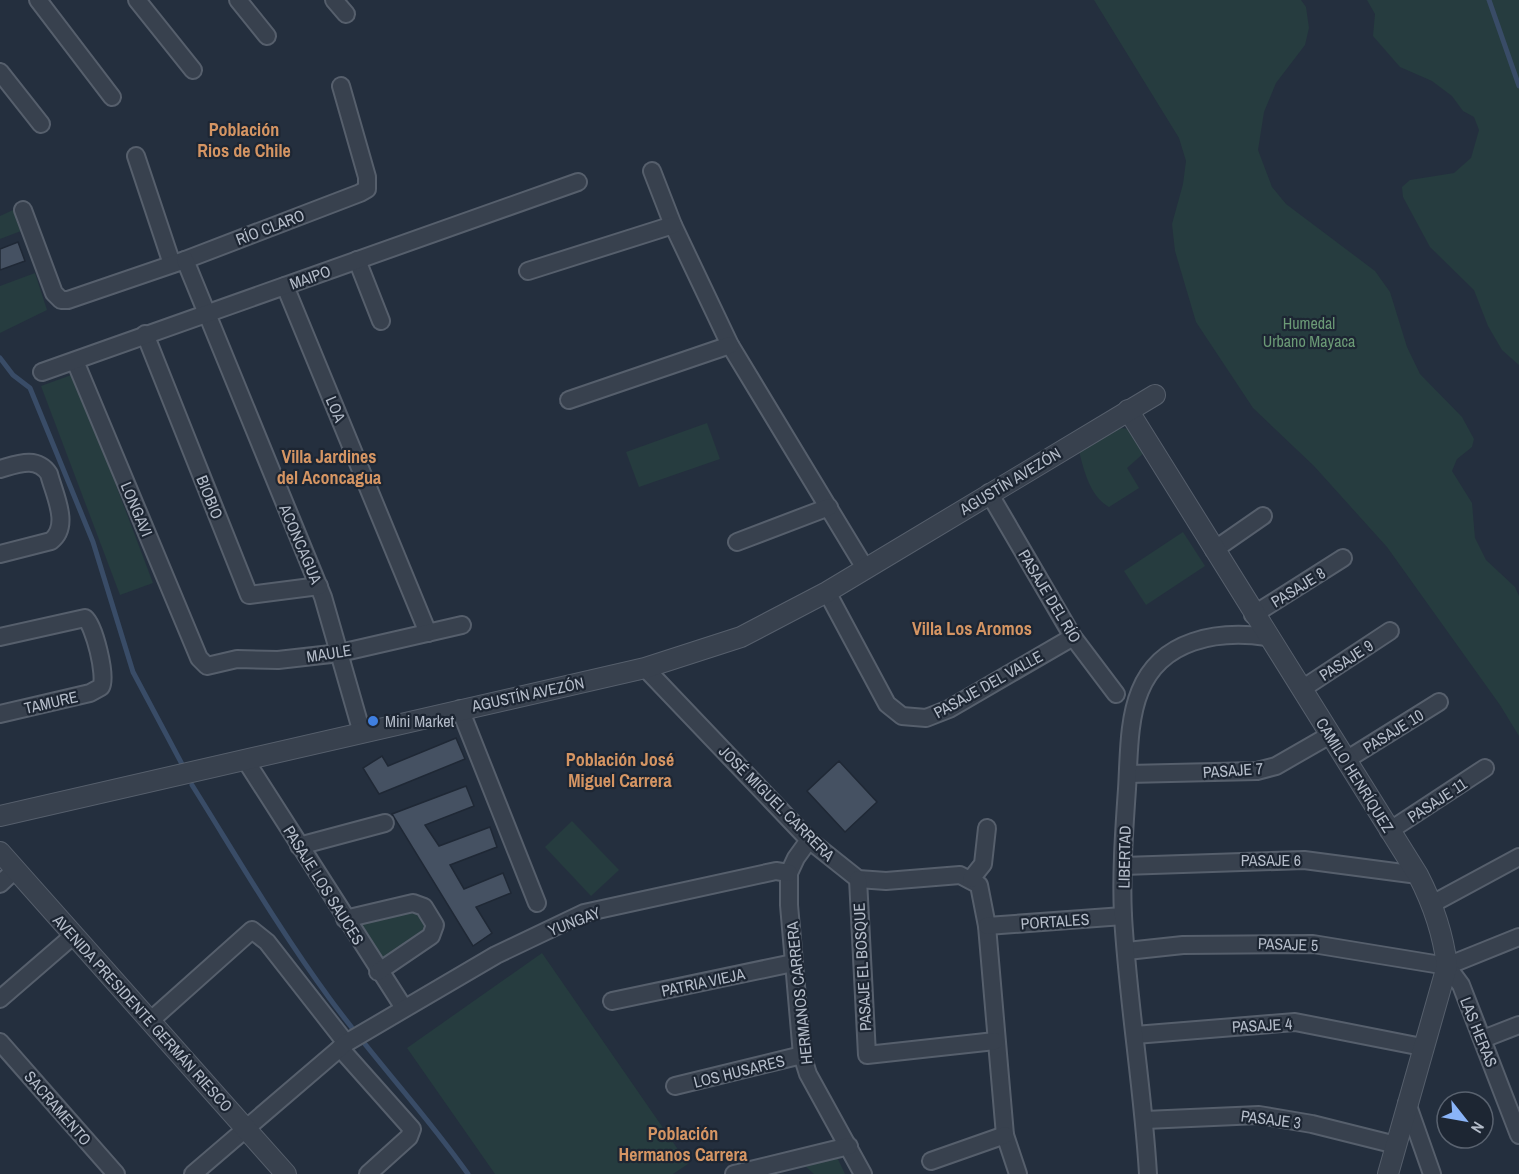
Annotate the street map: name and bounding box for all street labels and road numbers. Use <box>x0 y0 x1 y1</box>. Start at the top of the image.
street label: RÍO CLARO <box>232 204 308 250</box>
street label: MAIPO <box>286 259 334 295</box>
street label: LOA <box>321 393 351 426</box>
street label: AGUSTÍN AVEZÓN <box>955 442 1065 520</box>
street label: BIOBIO <box>191 472 229 522</box>
street label: LONGAVI <box>116 478 158 540</box>
street label: ACONCAGUA <box>274 500 328 587</box>
street label: PASAJE DEL RÍO <box>1014 545 1086 647</box>
street label: PASAJE 8 <box>1267 562 1329 612</box>
street label: PASAJE 9 <box>1315 634 1377 686</box>
street label: MAULE <box>305 639 353 667</box>
street label: PASAJE DEL VALLE <box>929 645 1047 723</box>
street label: AGUSTÍN AVEZÓN <box>469 671 586 717</box>
street label: TAMURE <box>22 685 80 719</box>
street label: PASAJE 10 <box>1359 704 1427 758</box>
street label: CAMILO HENRÍQUEZ <box>1311 714 1399 836</box>
street label: JOSÉ MIGUEL CARRERA <box>714 740 840 866</box>
street label: PASAJE 7 <box>1202 757 1264 783</box>
street label: PASAJE 11 <box>1403 772 1472 827</box>
street label: PASAJE LOS SAUCES <box>278 821 370 949</box>
street label: LIBERTAD <box>1112 825 1136 889</box>
street label: PASAJE 6 <box>1241 849 1301 871</box>
street label: YUNGAY <box>545 901 604 941</box>
street label: PASAJE EL BOSQUE <box>848 902 876 1032</box>
street label: PORTALES <box>1020 908 1090 934</box>
street label: AVENIDA PRESIDENTE GERMÁN RIESCO <box>48 909 238 1116</box>
street label: HERMANOS CARRERA <box>781 920 817 1066</box>
street label: PASAJE 5 <box>1257 932 1319 956</box>
street label: PATRIA VIEJA <box>659 962 747 1002</box>
street label: LAS HERAS <box>1455 994 1503 1070</box>
street label: PASAJE 4 <box>1231 1012 1293 1038</box>
street label: LOS HUSARES <box>691 1049 787 1093</box>
street label: SACRAMENTO <box>19 1066 97 1150</box>
street label: PASAJE 3 <box>1240 1104 1302 1134</box>

